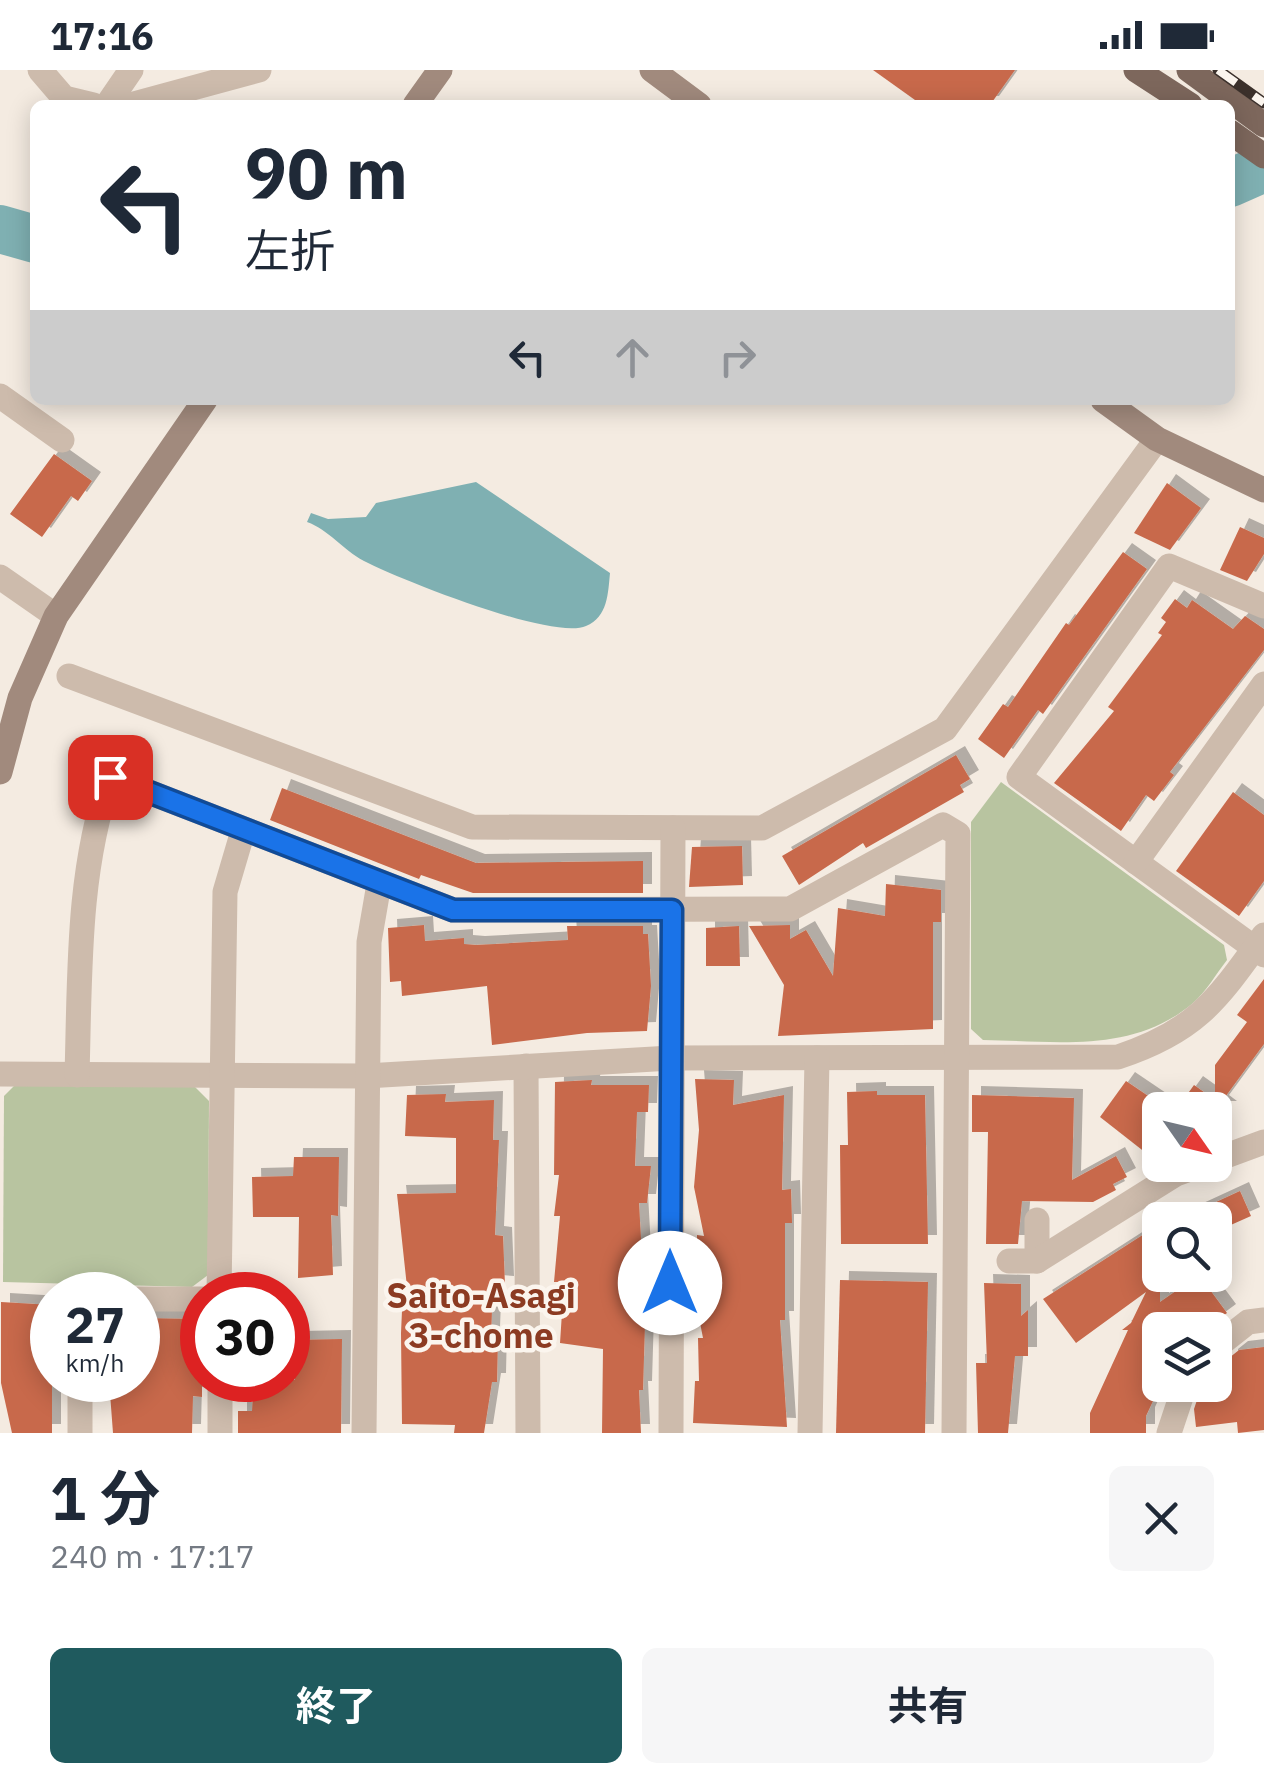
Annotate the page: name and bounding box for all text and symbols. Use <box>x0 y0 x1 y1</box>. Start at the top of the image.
text: 17:16 <box>50 11 154 60</box>
text: 90 m <box>245 127 408 218</box>
icon: left <box>80 140 210 270</box>
text: 左折 <box>245 221 335 279</box>
icon: left <box>500 330 555 385</box>
icon: ahead <box>605 330 660 385</box>
icon: right <box>710 330 765 385</box>
pin <box>68 735 153 820</box>
icon: arrive <box>83 750 138 805</box>
north arrow <box>1142 1092 1232 1182</box>
map controls <box>1142 1092 1232 1402</box>
button: search <box>1142 1202 1232 1292</box>
position arrow <box>618 1231 722 1335</box>
speed limit sign: 30 <box>180 1272 310 1402</box>
district label: Saito-Asagi 3-chome <box>386 1272 576 1358</box>
text: 27 <box>65 1292 125 1357</box>
button: layers <box>1142 1312 1232 1402</box>
text: km/h <box>66 1346 124 1379</box>
text: 1 分 <box>50 1458 160 1537</box>
button: close <box>1109 1466 1214 1571</box>
text: 240 m · 17:17 <box>50 1535 255 1577</box>
button: 終了 <box>50 1648 622 1763</box>
button: 共有 <box>642 1648 1214 1763</box>

